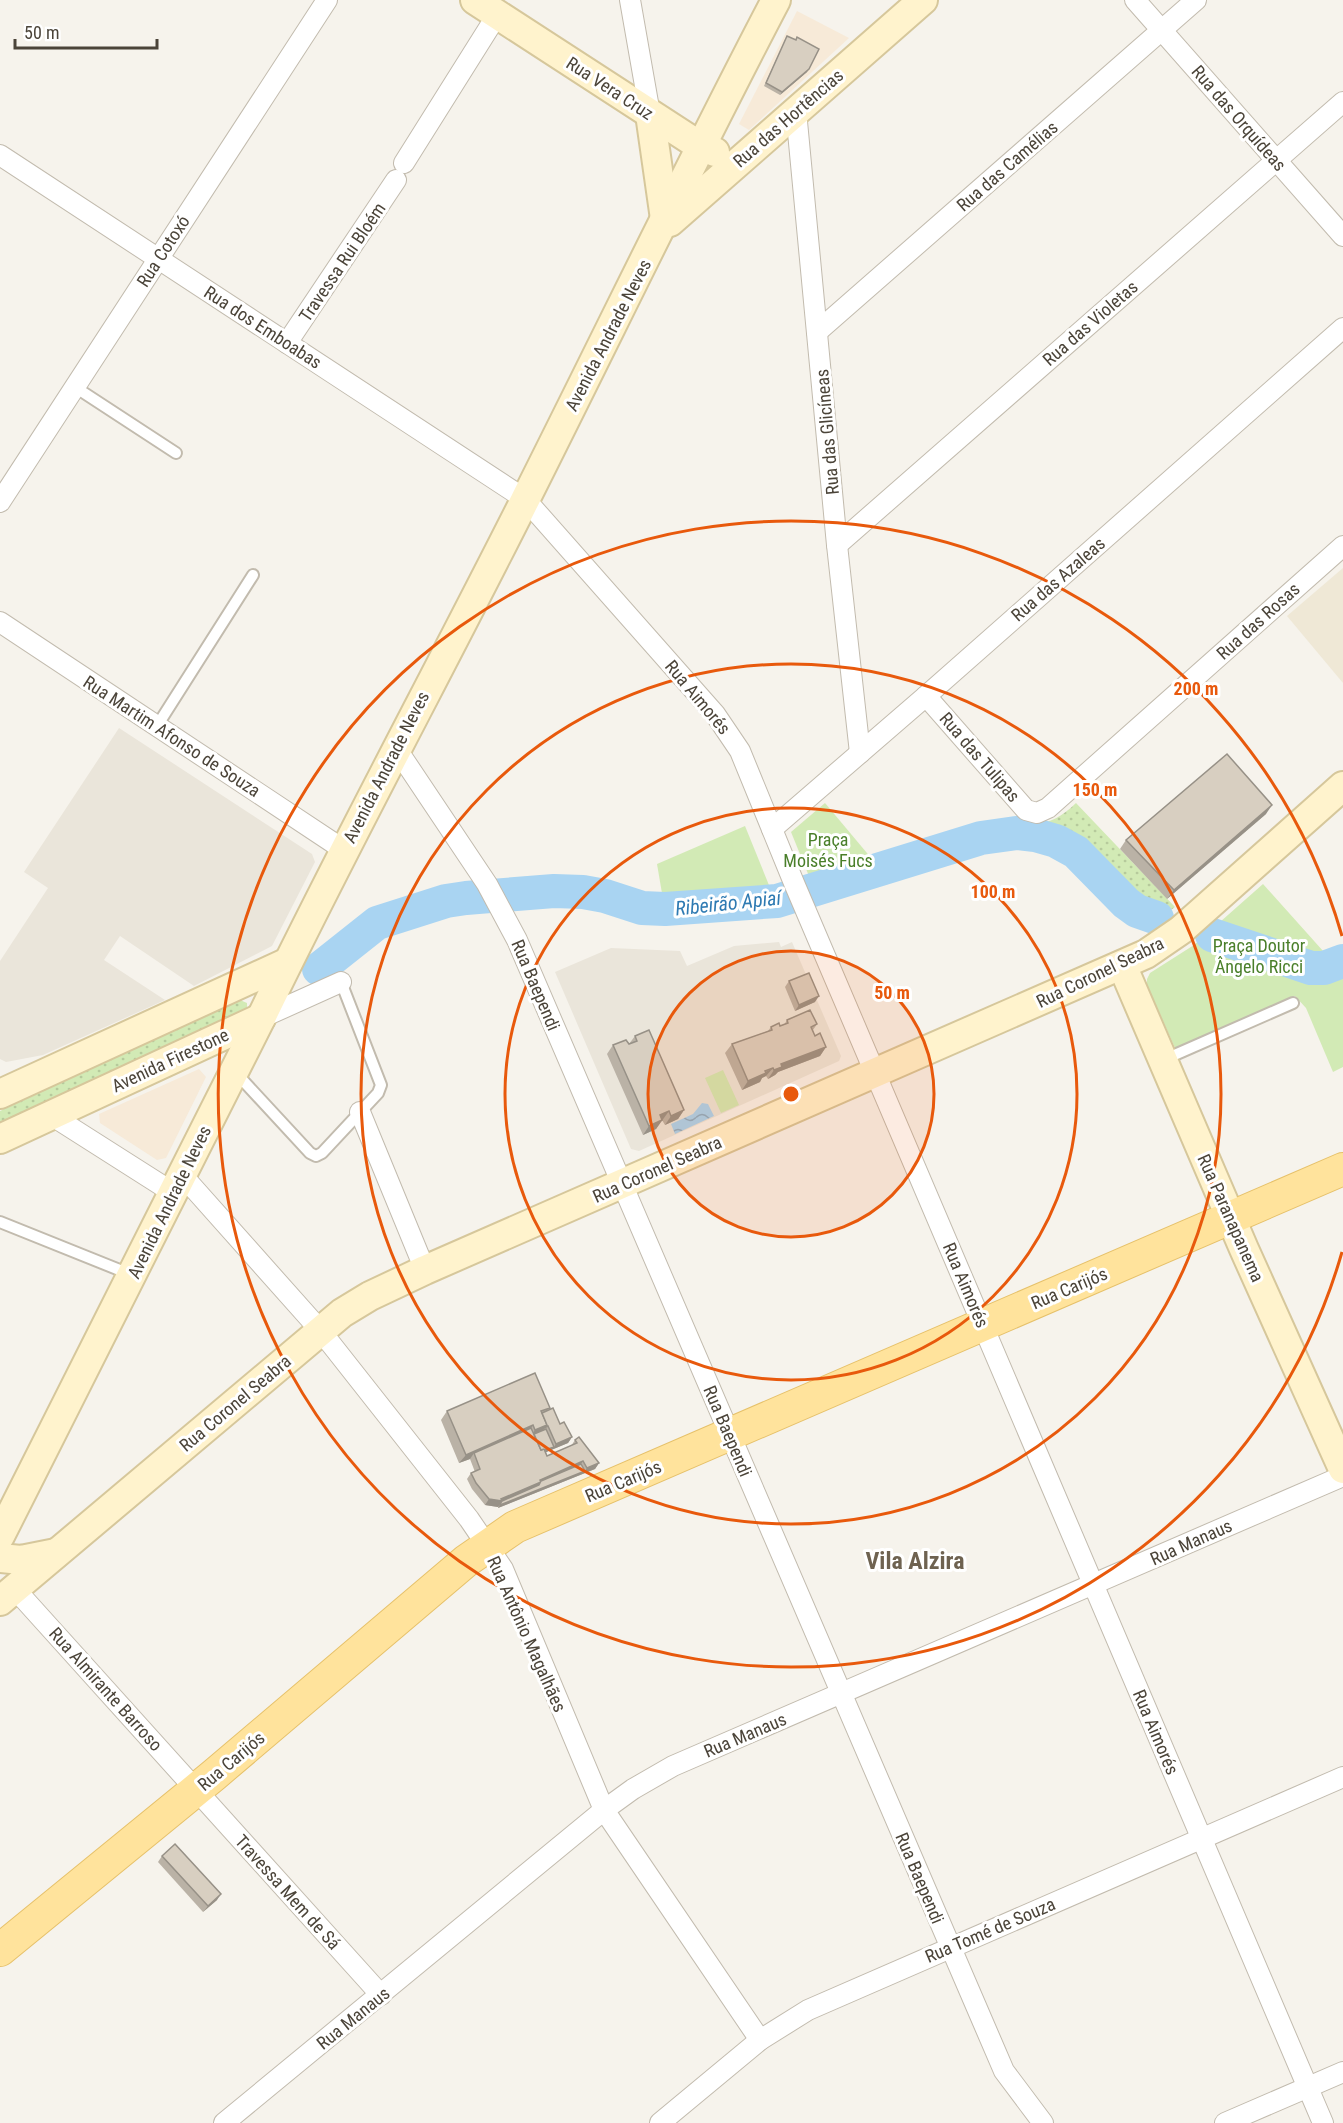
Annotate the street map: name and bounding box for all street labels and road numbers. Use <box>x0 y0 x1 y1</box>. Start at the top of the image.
street label: Rua Vera Cruz <box>563 52 657 124</box>
street label: Rua das Orquídeas <box>1187 61 1291 175</box>
street label: Rua das Hortências <box>729 65 847 171</box>
street label: Rua das Camélias <box>952 116 1062 216</box>
street label: Travessa Rui Bloém <box>294 198 390 326</box>
street label: Rua Cotoxó <box>132 211 194 291</box>
street label: Avenida Andrade Neves <box>561 256 655 414</box>
street label: Rua das Violetas <box>1038 276 1142 370</box>
street label: Rua dos Emboabas <box>200 281 326 373</box>
street label: Rua das Glicíneas <box>811 368 843 496</box>
street label: Rua das Azaleas <box>1007 533 1109 625</box>
street label: Rua das Rosas <box>1212 578 1304 664</box>
street label: Rua Aimorés <box>661 656 735 738</box>
street label: Rua Martim Afonso de Souza <box>80 671 264 801</box>
street label: Avenida Andrade Neves <box>339 688 433 846</box>
street label: Rua das Tulipas <box>935 708 1025 806</box>
street label: Rua Coronel Seabra <box>1033 932 1167 1012</box>
street label: Rua Baependi <box>507 936 565 1034</box>
street label: Avenida Firestone <box>108 1024 232 1096</box>
street label: Avenida Andrade Neves <box>123 1122 215 1282</box>
street label: Rua Coronel Seabra <box>589 1131 725 1207</box>
street label: Rua Paranapanema <box>1193 1151 1269 1285</box>
street label: Rua Aimorés <box>939 1239 993 1331</box>
street label: Rua Carijós <box>1028 1263 1110 1313</box>
street label: Rua Coronel Seabra <box>175 1350 295 1456</box>
street label: Rua Baependi <box>699 1382 757 1480</box>
street label: Rua Carijós <box>582 1456 664 1506</box>
street label: Rua Manaus <box>1147 1515 1235 1569</box>
street label: Rua Antônio Magalhães <box>483 1553 571 1715</box>
street label: Rua Almirante Barroso <box>45 1623 167 1755</box>
street label: Rua Aimorés <box>1129 1686 1183 1778</box>
street label: Rua Manaus <box>701 1708 789 1762</box>
street label: Rua Carijós <box>193 1727 269 1795</box>
street label: Rua Baependi <box>891 1829 949 1927</box>
street label: Travessa Mem de Sá <box>231 1830 345 1954</box>
street label: Rua Tomé de Souza <box>922 1893 1058 1967</box>
street label: Rua Manaus <box>312 1982 394 2054</box>

